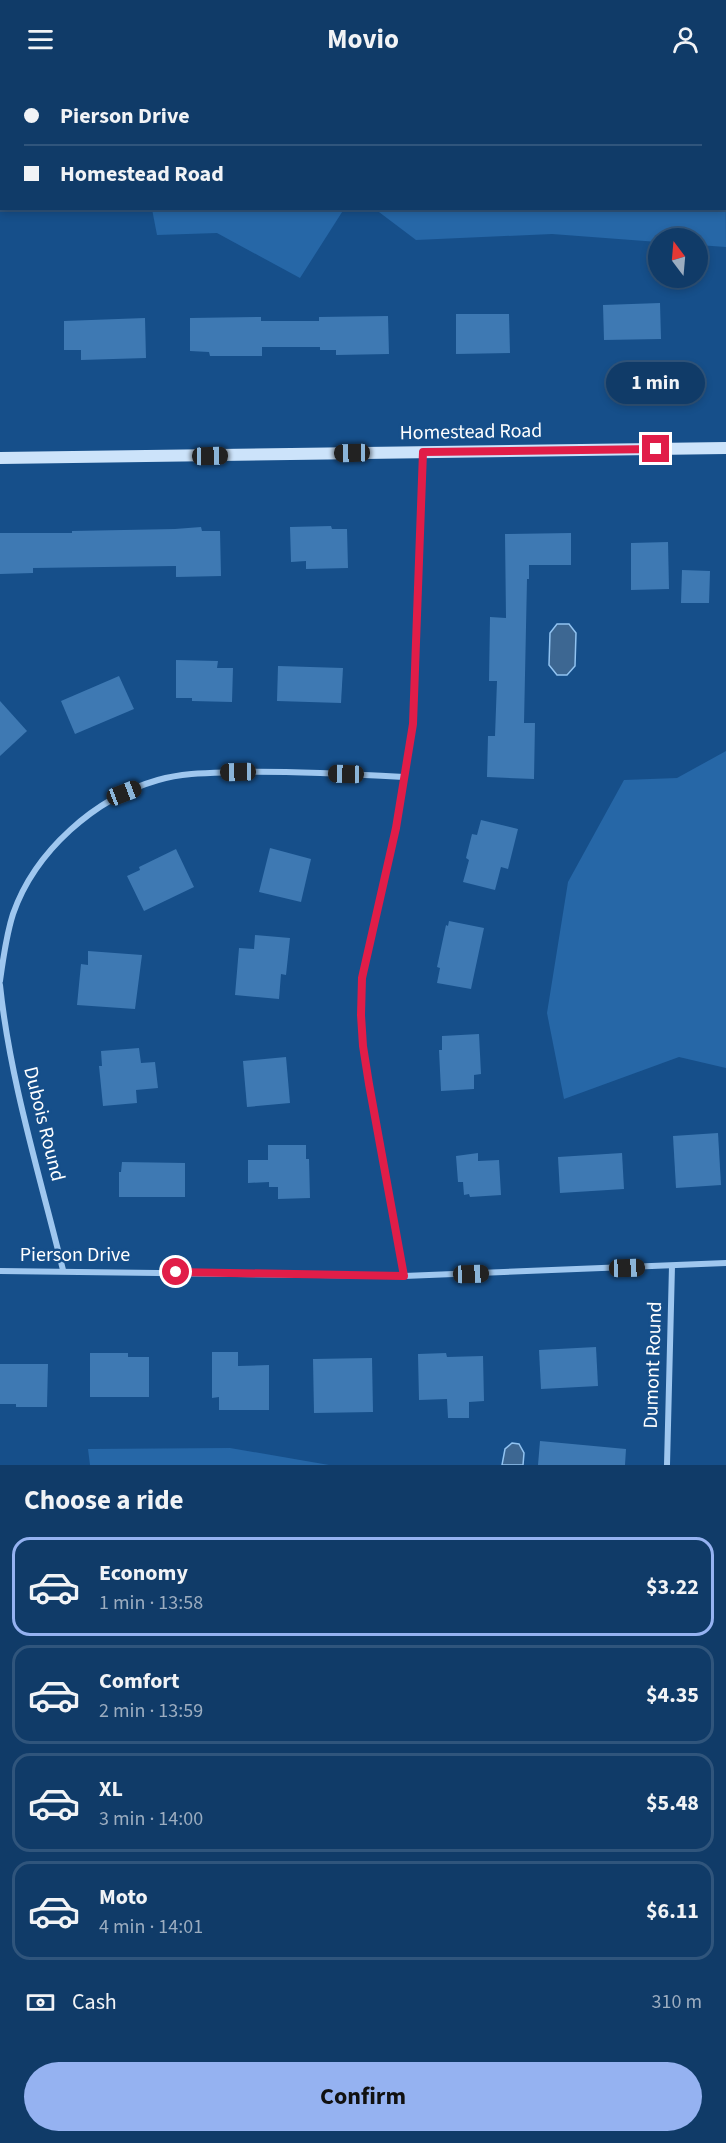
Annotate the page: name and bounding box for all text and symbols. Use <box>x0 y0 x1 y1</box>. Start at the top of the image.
text: Movio <box>327 20 399 59</box>
icon: menu <box>24 23 57 56</box>
icon: person <box>669 23 702 56</box>
text: Pierson Drive <box>60 100 190 132</box>
text: Homestead Road <box>60 158 224 190</box>
north arrow <box>648 228 708 288</box>
map controls <box>648 228 708 288</box>
callout: 1 min <box>606 362 706 404</box>
text: 1 min <box>631 369 680 397</box>
street label: Homestead Road <box>399 417 543 447</box>
route end <box>642 435 669 462</box>
car <box>334 444 370 462</box>
car <box>192 447 228 465</box>
car <box>220 763 256 781</box>
car <box>328 765 364 783</box>
car <box>104 778 144 808</box>
street label: Dubois Round <box>16 1064 72 1184</box>
street label: Pierson Drive <box>20 1241 130 1269</box>
route start <box>162 1258 189 1285</box>
car <box>609 1258 645 1278</box>
car <box>453 1264 489 1284</box>
street label: Dumont Round <box>637 1301 669 1429</box>
text: Choose a ride <box>24 1481 184 1520</box>
text: Economy <box>99 1557 188 1589</box>
icon: car <box>27 1560 81 1614</box>
text: $3.22 <box>646 1571 699 1603</box>
text: 1 min · 13:58 <box>99 1589 203 1617</box>
text: Comfort <box>99 1665 180 1697</box>
icon: car <box>27 1668 81 1722</box>
text: $4.35 <box>646 1679 699 1711</box>
text: 2 min · 13:59 <box>99 1697 203 1725</box>
text: XL <box>99 1773 123 1805</box>
icon: car <box>27 1776 81 1830</box>
text: $5.48 <box>646 1787 699 1819</box>
text: 3 min · 14:00 <box>99 1805 203 1833</box>
text: Moto <box>99 1881 148 1913</box>
icon: car <box>27 1884 81 1938</box>
text: $6.11 <box>646 1895 699 1927</box>
text: 4 min · 14:01 <box>99 1913 203 1941</box>
icon: cash <box>24 1986 57 2019</box>
text: Cash <box>72 1986 117 2018</box>
text: 310 m <box>652 1988 702 2016</box>
button: Confirm <box>24 2062 702 2131</box>

